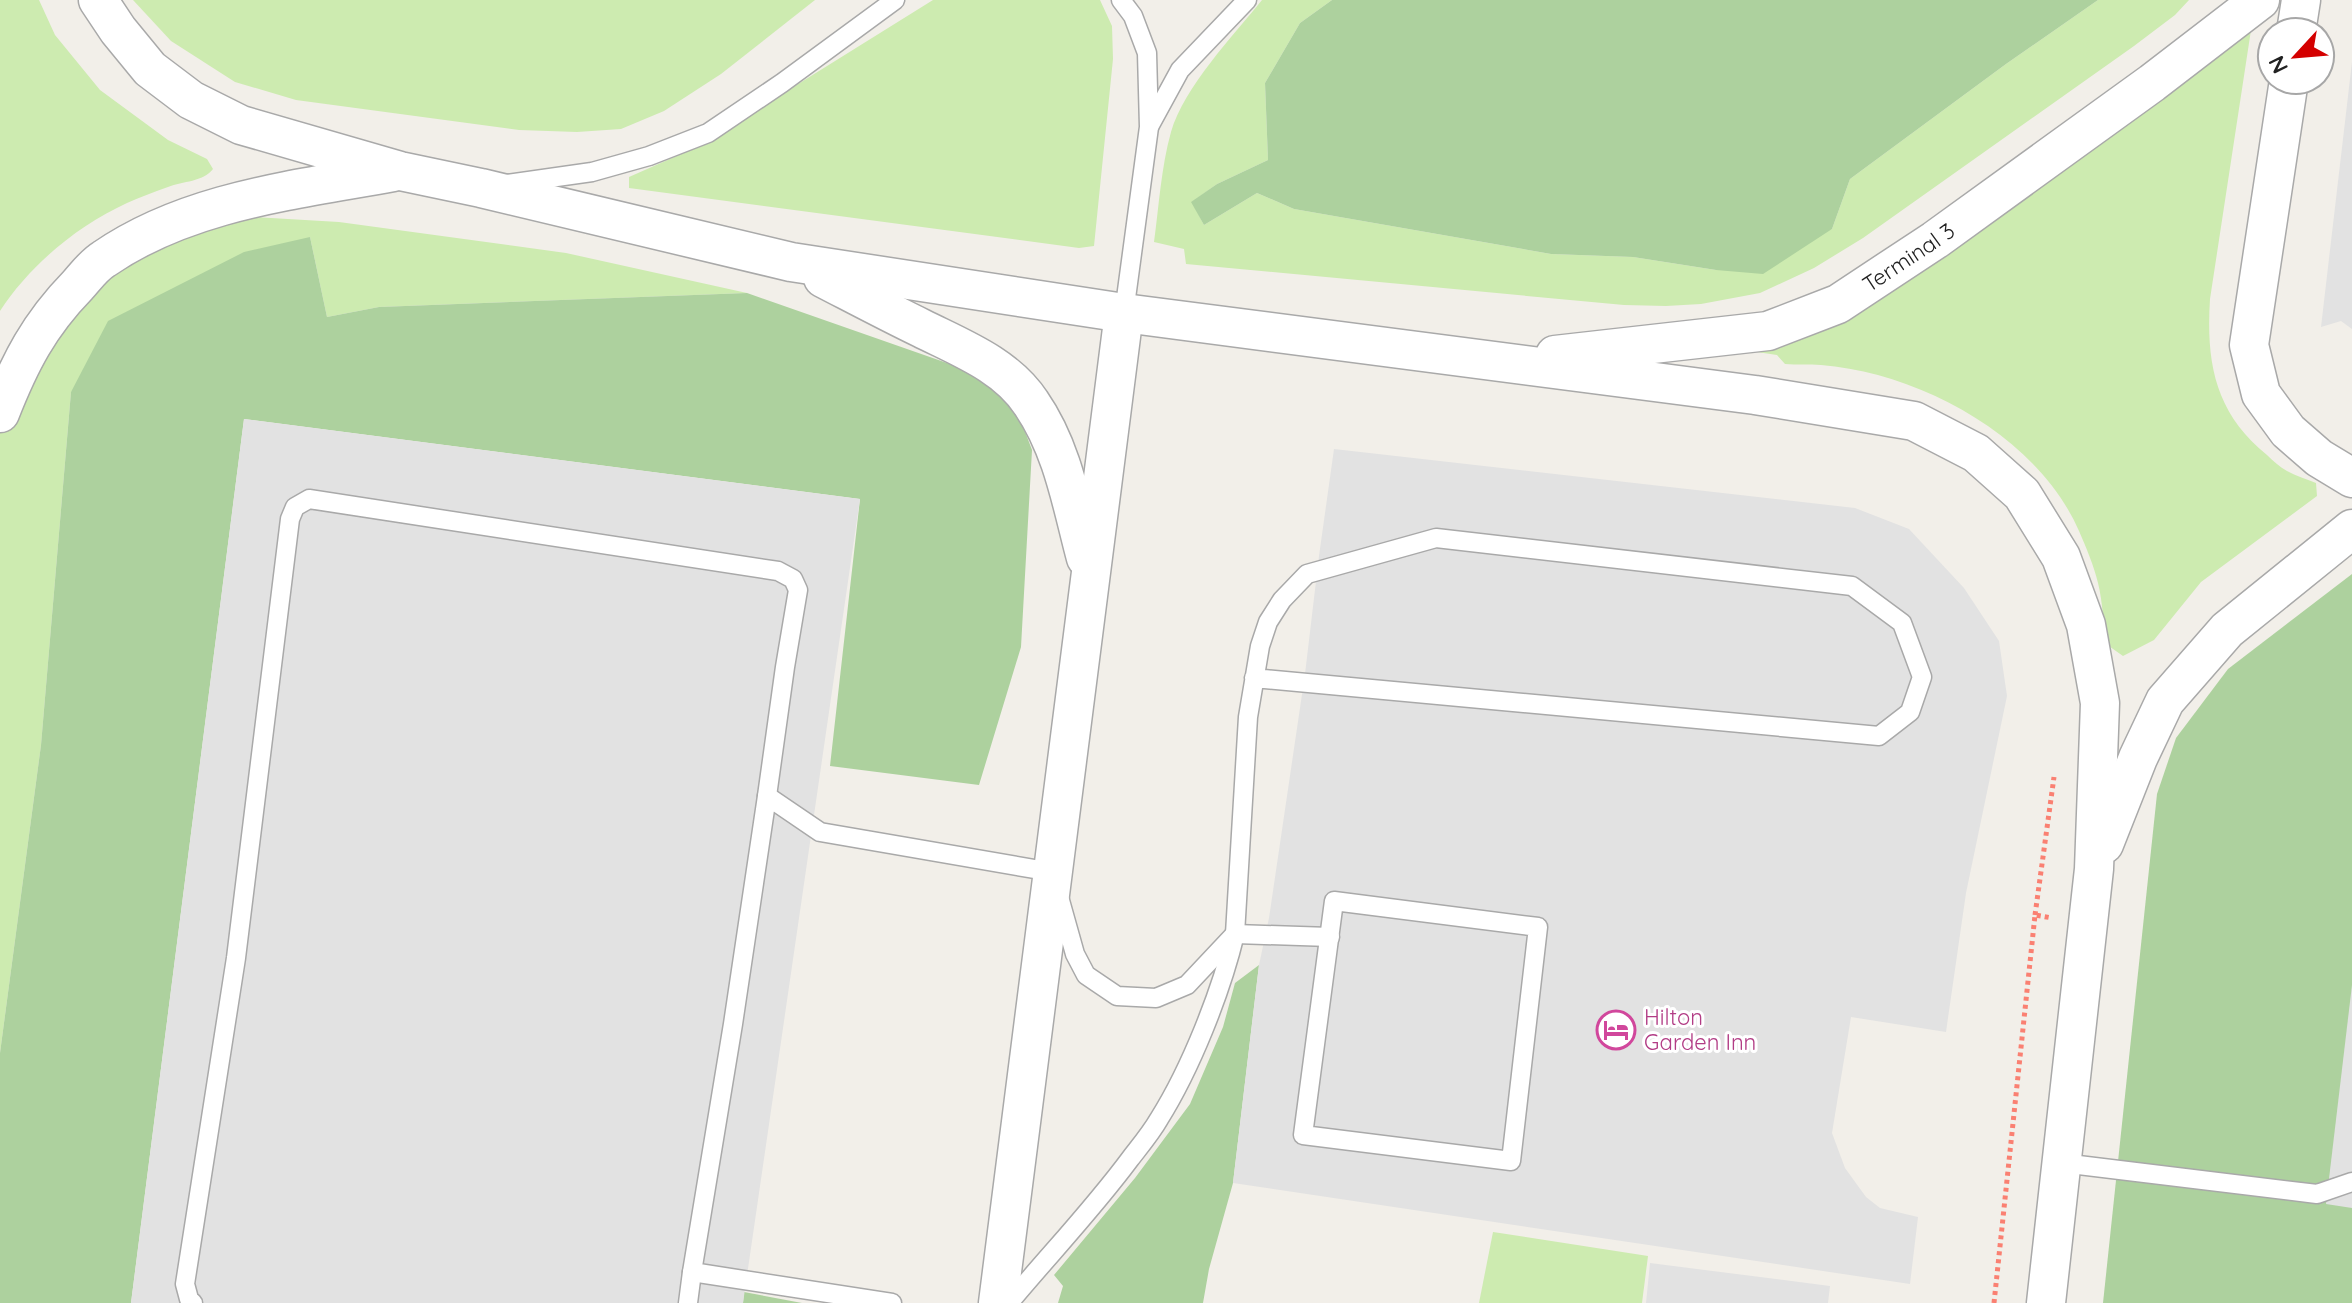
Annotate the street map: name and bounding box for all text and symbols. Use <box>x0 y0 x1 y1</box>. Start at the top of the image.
north arrow <box>2256 16 2336 96</box>
text: N <box>2262 51 2294 78</box>
street label: Terminal 3 <box>1857 216 1960 298</box>
place label: Hilton Garden Inn <box>1644 1003 1756 1056</box>
hotel icon: Hilton Garden Inn <box>1595 1009 1637 1051</box>

